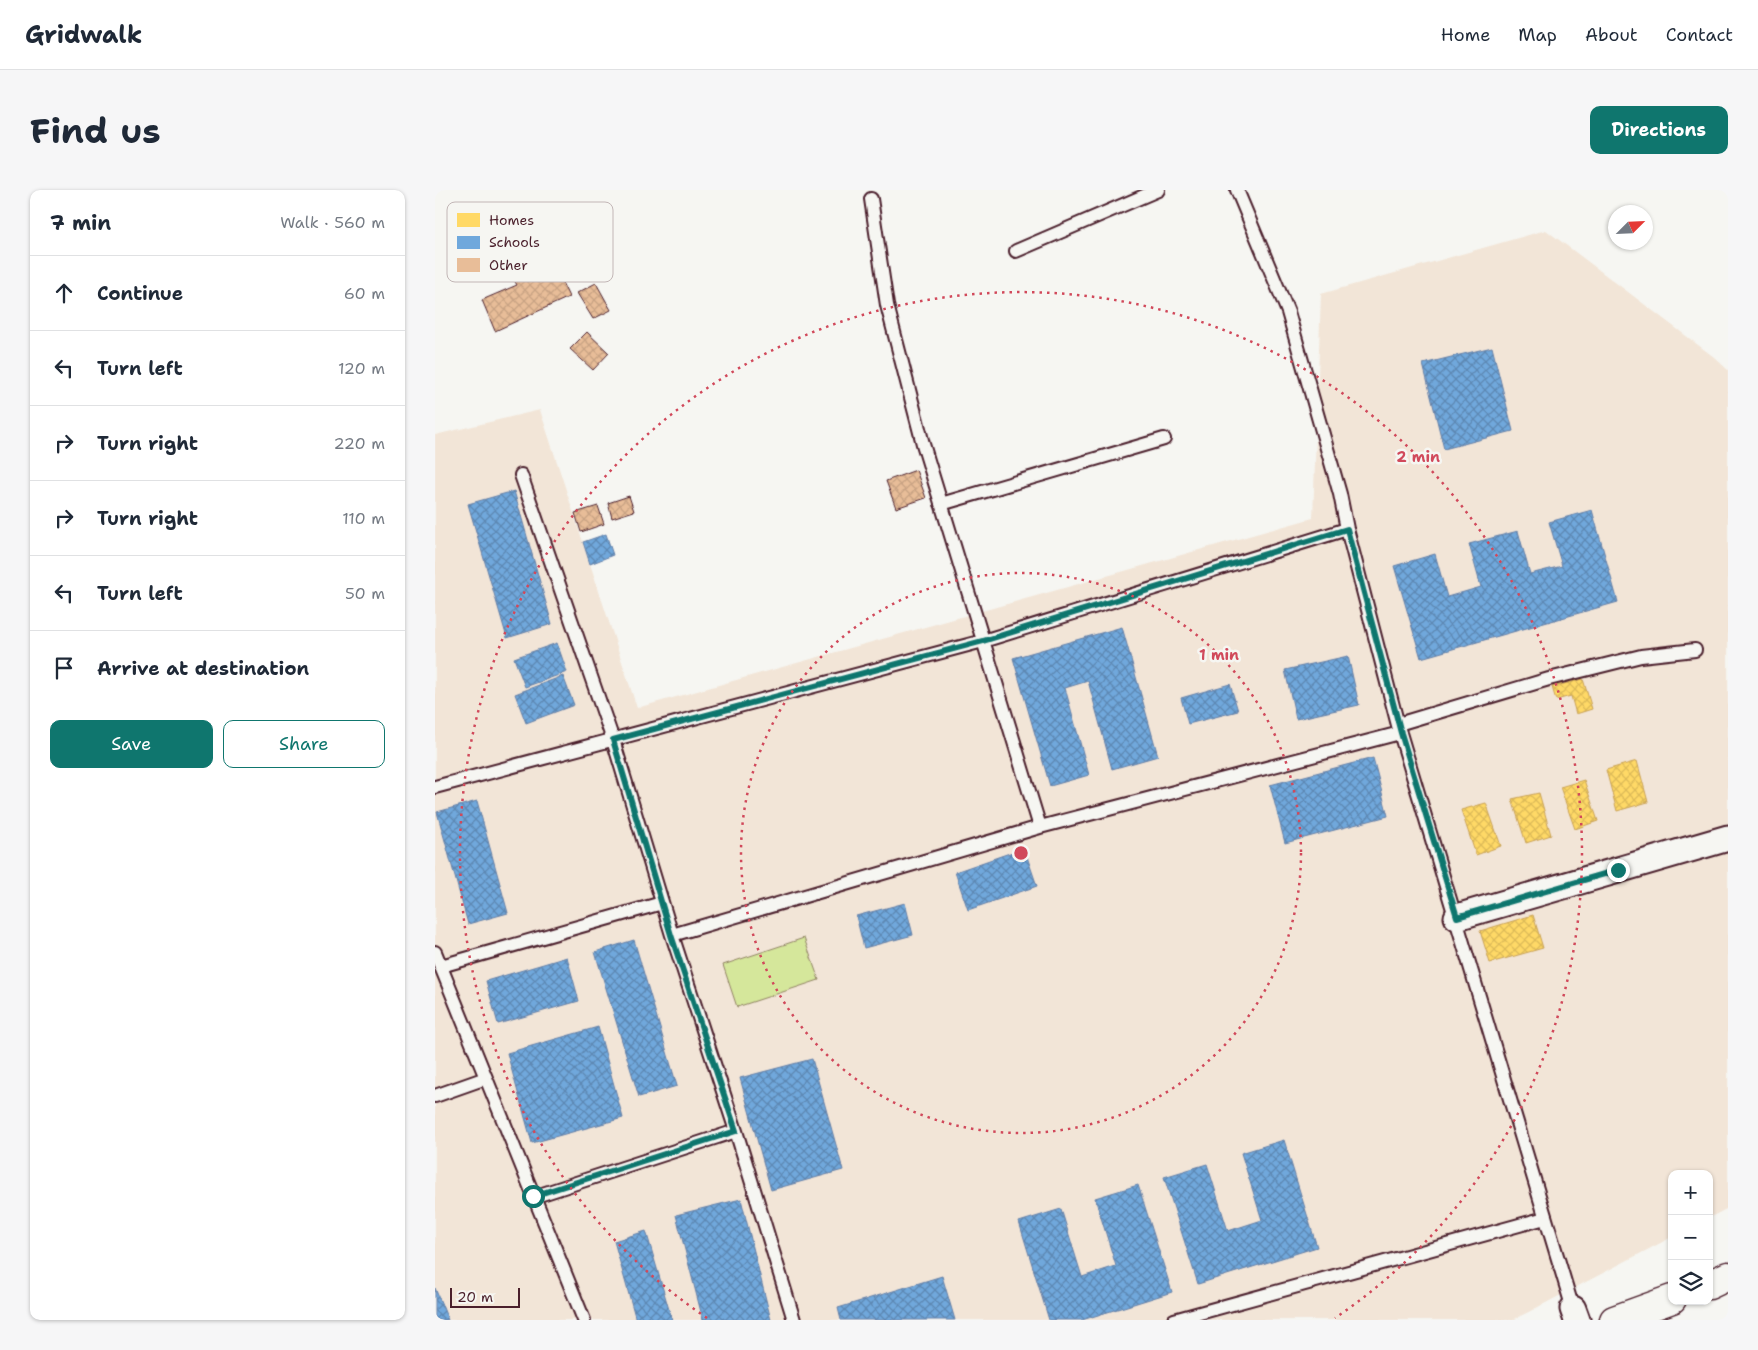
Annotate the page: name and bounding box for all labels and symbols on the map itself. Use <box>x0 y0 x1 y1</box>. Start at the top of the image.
legend <box>447 202 613 282</box>
north arrow <box>1608 205 1653 250</box>
text: Homes <box>489 211 534 229</box>
text: Schools <box>489 233 540 251</box>
text: Other <box>489 256 528 274</box>
text: 2 min <box>1396 447 1440 467</box>
text: 1 min <box>1199 645 1239 665</box>
centre of rings <box>1012 844 1030 862</box>
route end <box>1607 859 1630 882</box>
route start <box>522 1185 545 1208</box>
scale bar <box>450 1285 520 1308</box>

